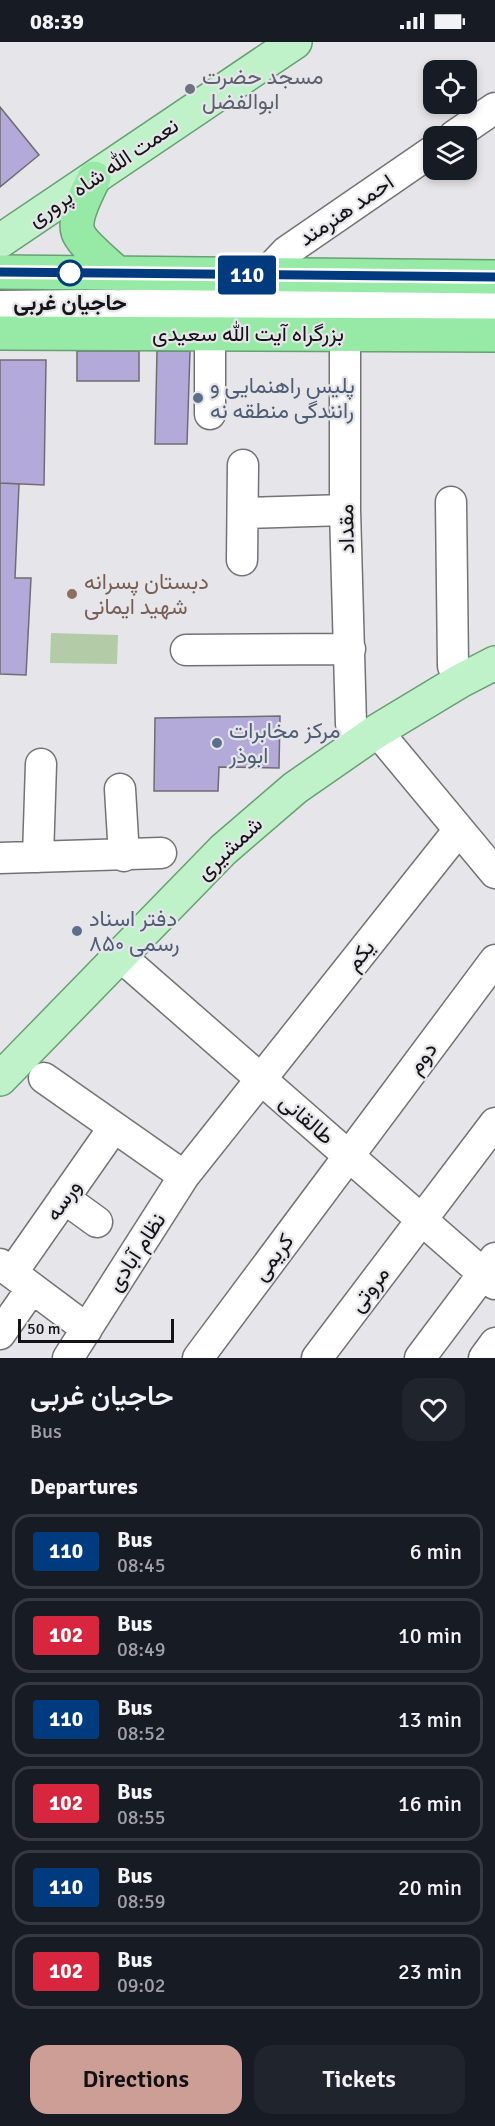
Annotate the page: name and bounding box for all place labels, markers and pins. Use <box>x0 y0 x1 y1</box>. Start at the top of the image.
place label: مسجد حضرت ابوالفضل <box>202 63 324 115</box>
marker: مسجد حضرت ابوالفضل <box>183 82 197 96</box>
marker: حاجیان غربی <box>57 260 83 286</box>
place label: حاجیان غربی <box>13 289 127 316</box>
place label: پلیس راهنمایی و رانندگی منطقه نه <box>210 372 355 424</box>
marker: پلیس راهنمایی و رانندگی منطقه نه <box>191 391 205 405</box>
place label: دبستان پسرانه شهید ایمانی <box>84 568 209 620</box>
marker: دبستان پسرانه شهید ایمانی <box>65 587 79 601</box>
place label: مرکز مخابرات ابوذر <box>228 717 341 769</box>
marker: مرکز مخابرات ابوذر <box>210 736 224 750</box>
place label: دفتر اسناد رسمی ۸۵۰ <box>89 905 179 957</box>
marker: دفتر اسناد رسمی ۸۵۰ <box>70 924 84 938</box>

